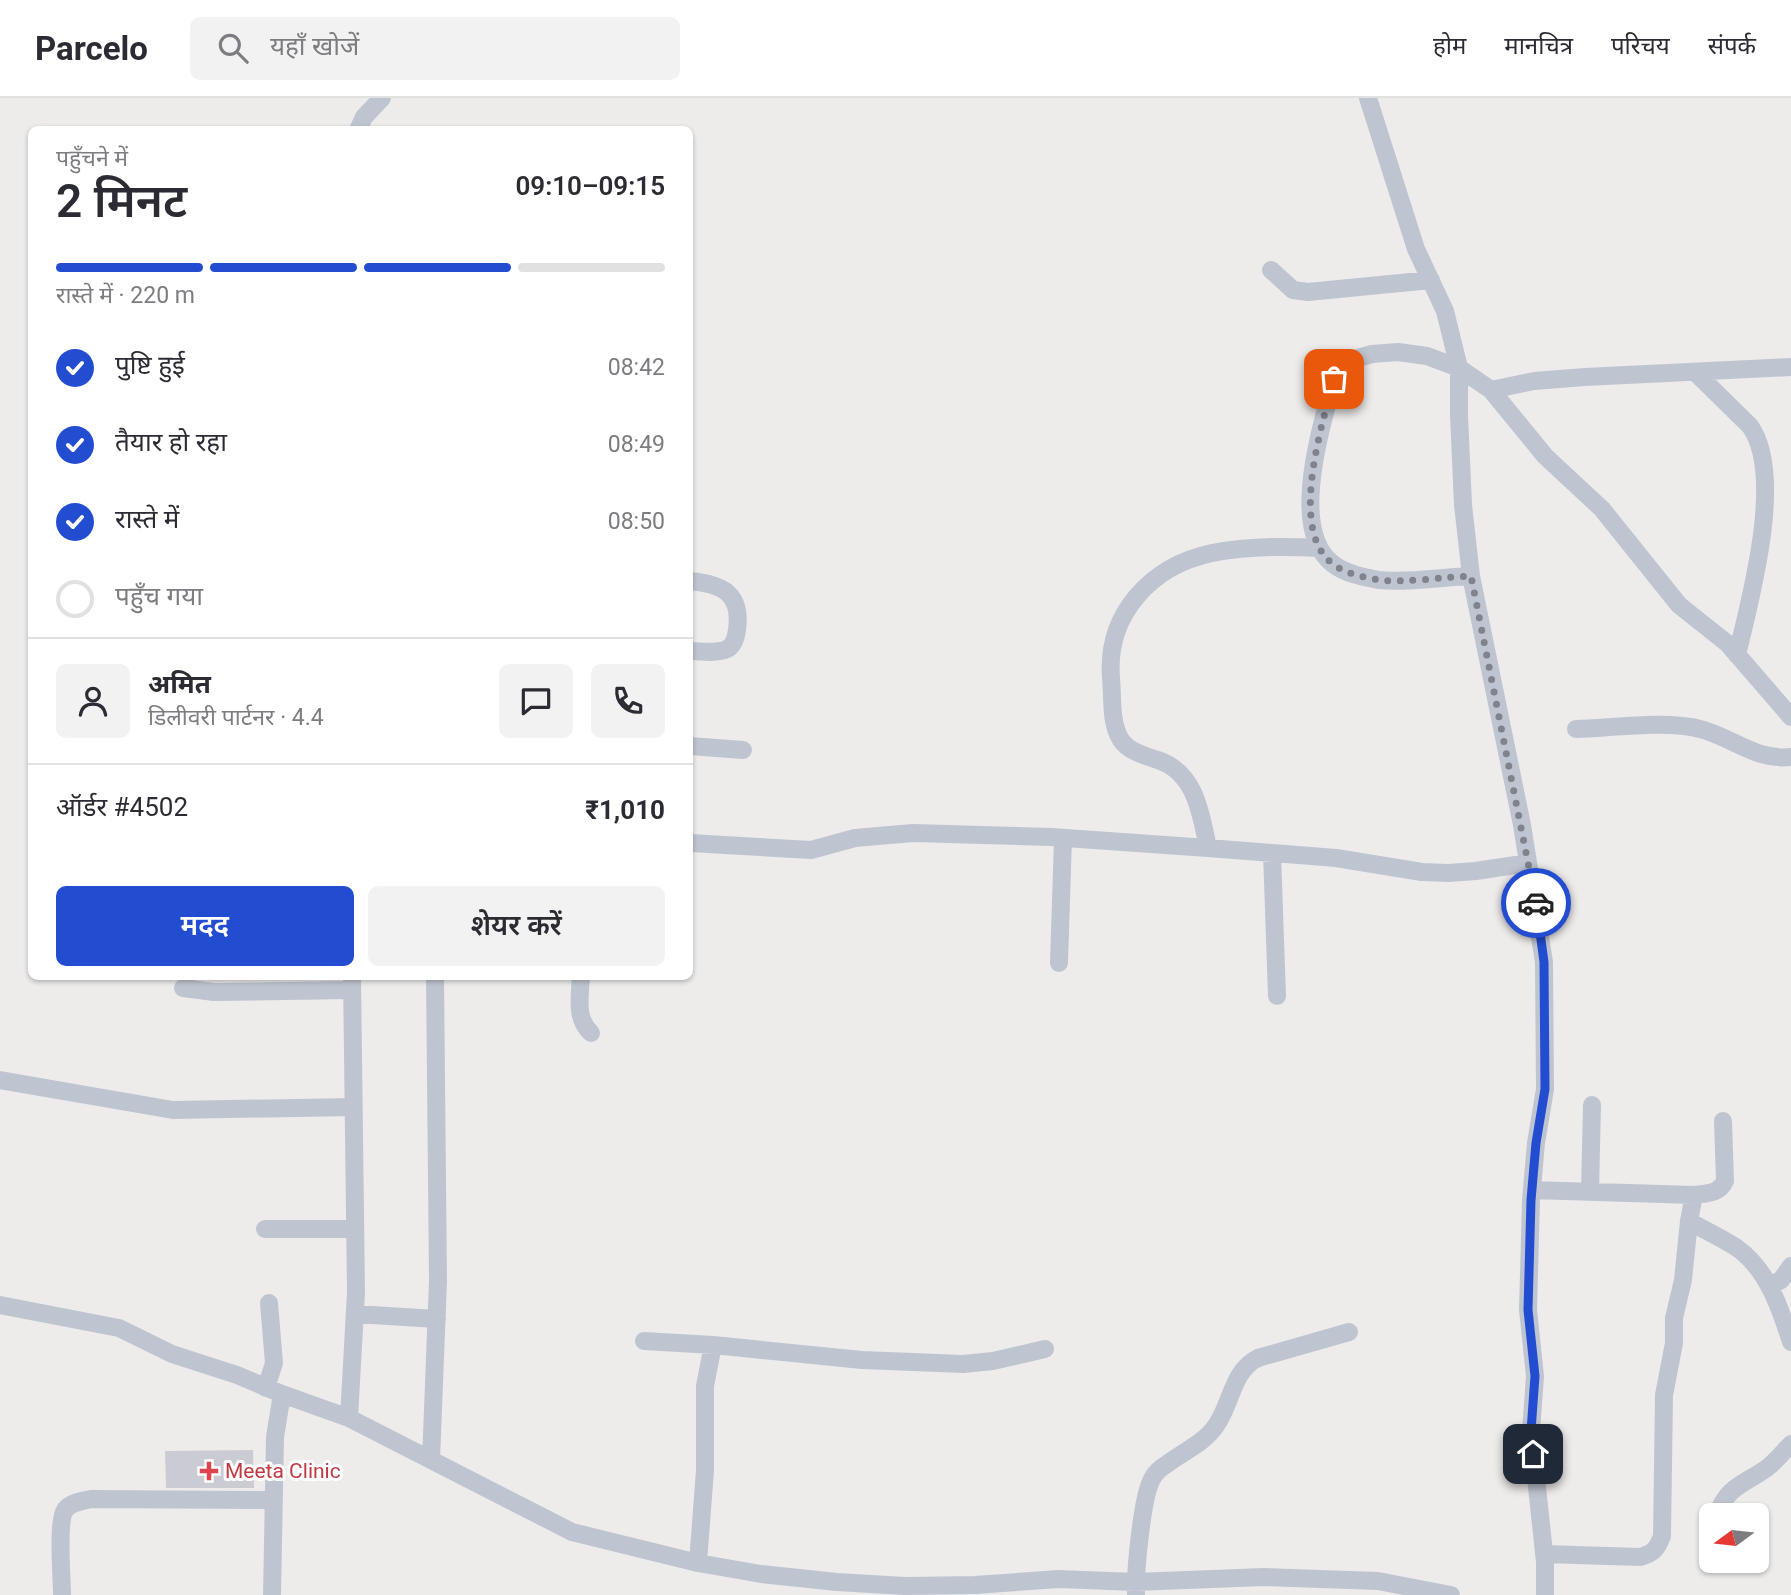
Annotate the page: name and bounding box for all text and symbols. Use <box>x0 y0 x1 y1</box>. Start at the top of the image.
search box <box>190 17 680 80</box>
text: Parcelo <box>35 29 148 68</box>
icon: search <box>214 29 252 67</box>
text: यहाँ खोजें <box>270 31 359 61</box>
text: होम <box>1433 32 1466 60</box>
text: मानचित्र <box>1504 32 1573 60</box>
text: परिचय <box>1611 32 1670 60</box>
text: संपर्क <box>1708 32 1756 60</box>
text: पहुँचने में <box>56 145 128 172</box>
text: 09:10–09:15 <box>515 171 665 201</box>
text: 2 मिनट <box>56 174 187 228</box>
text: रास्ते में · 220 m <box>56 282 195 309</box>
icon: check <box>56 349 94 387</box>
pin <box>1304 349 1364 409</box>
text: पुष्टि हुई <box>115 350 185 380</box>
text: 08:42 <box>608 354 665 381</box>
icon: bag <box>1315 360 1353 398</box>
icon: check <box>56 426 94 464</box>
text: तैयार हो रहा <box>115 427 227 457</box>
text: 08:49 <box>608 431 665 458</box>
icon: check <box>56 503 94 541</box>
text: रास्ते में <box>115 504 179 534</box>
text: 08:50 <box>608 508 665 535</box>
text: पहुँच गया <box>115 581 203 611</box>
button: person <box>56 664 130 738</box>
button: chat <box>499 664 573 738</box>
button: phone <box>591 664 665 738</box>
text: अमित <box>148 669 211 699</box>
text: डिलीवरी पार्टनर · 4.4 <box>148 704 324 731</box>
text: ऑर्डर #4502 <box>56 792 188 822</box>
text: ₹1,010 <box>585 795 665 825</box>
courier <box>1501 868 1571 938</box>
icon: car <box>1517 884 1555 922</box>
button: मदद <box>56 886 354 966</box>
button: शेयर करें <box>368 886 665 966</box>
pin <box>1503 1424 1563 1484</box>
icon: home <box>1514 1435 1552 1473</box>
place label: Meeta Clinic <box>225 1459 341 1483</box>
marker: Meeta Clinic <box>199 1461 219 1481</box>
north arrow <box>1699 1503 1769 1573</box>
map controls <box>1699 1503 1769 1573</box>

